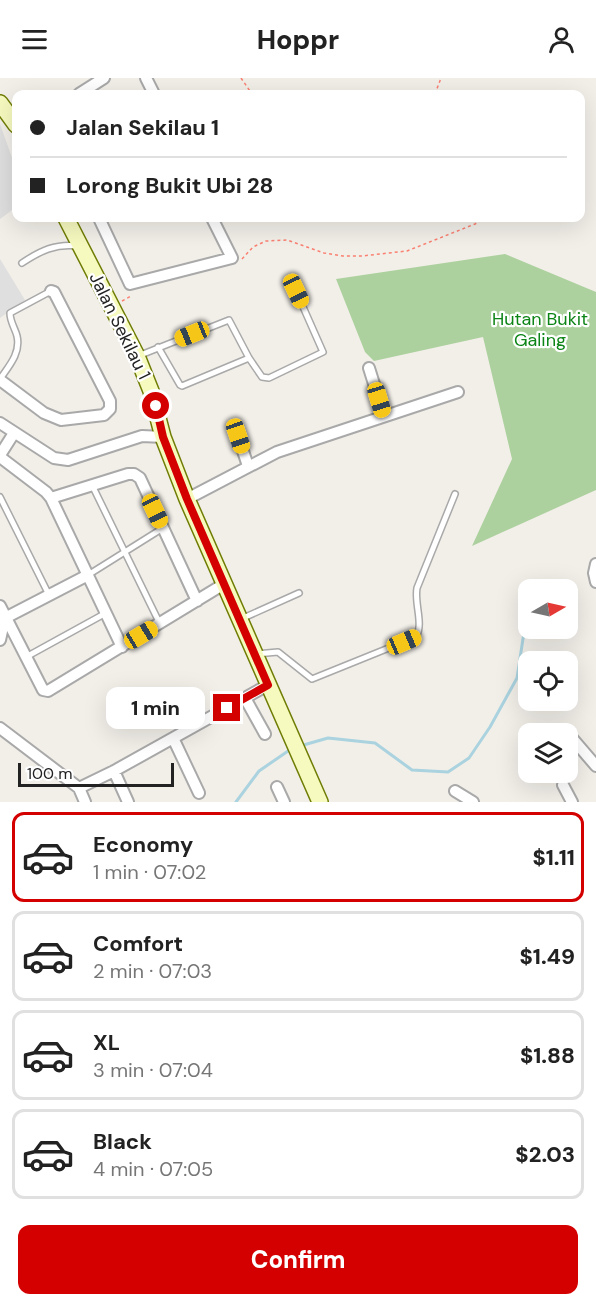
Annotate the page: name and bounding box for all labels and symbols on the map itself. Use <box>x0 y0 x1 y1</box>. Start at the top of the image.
street label: Jalan Sekilau 1 <box>84 268 156 384</box>
car <box>280 271 312 311</box>
park label: Hutan Bukit Galing <box>492 307 588 352</box>
car <box>172 319 212 349</box>
car <box>365 380 393 420</box>
route start <box>142 392 169 419</box>
car <box>224 416 252 456</box>
car <box>139 491 171 531</box>
north arrow <box>518 579 578 639</box>
car <box>121 618 161 652</box>
car <box>384 627 424 657</box>
callout: 1 min <box>107 687 206 729</box>
route end <box>213 694 240 721</box>
scale bar <box>18 760 174 788</box>

